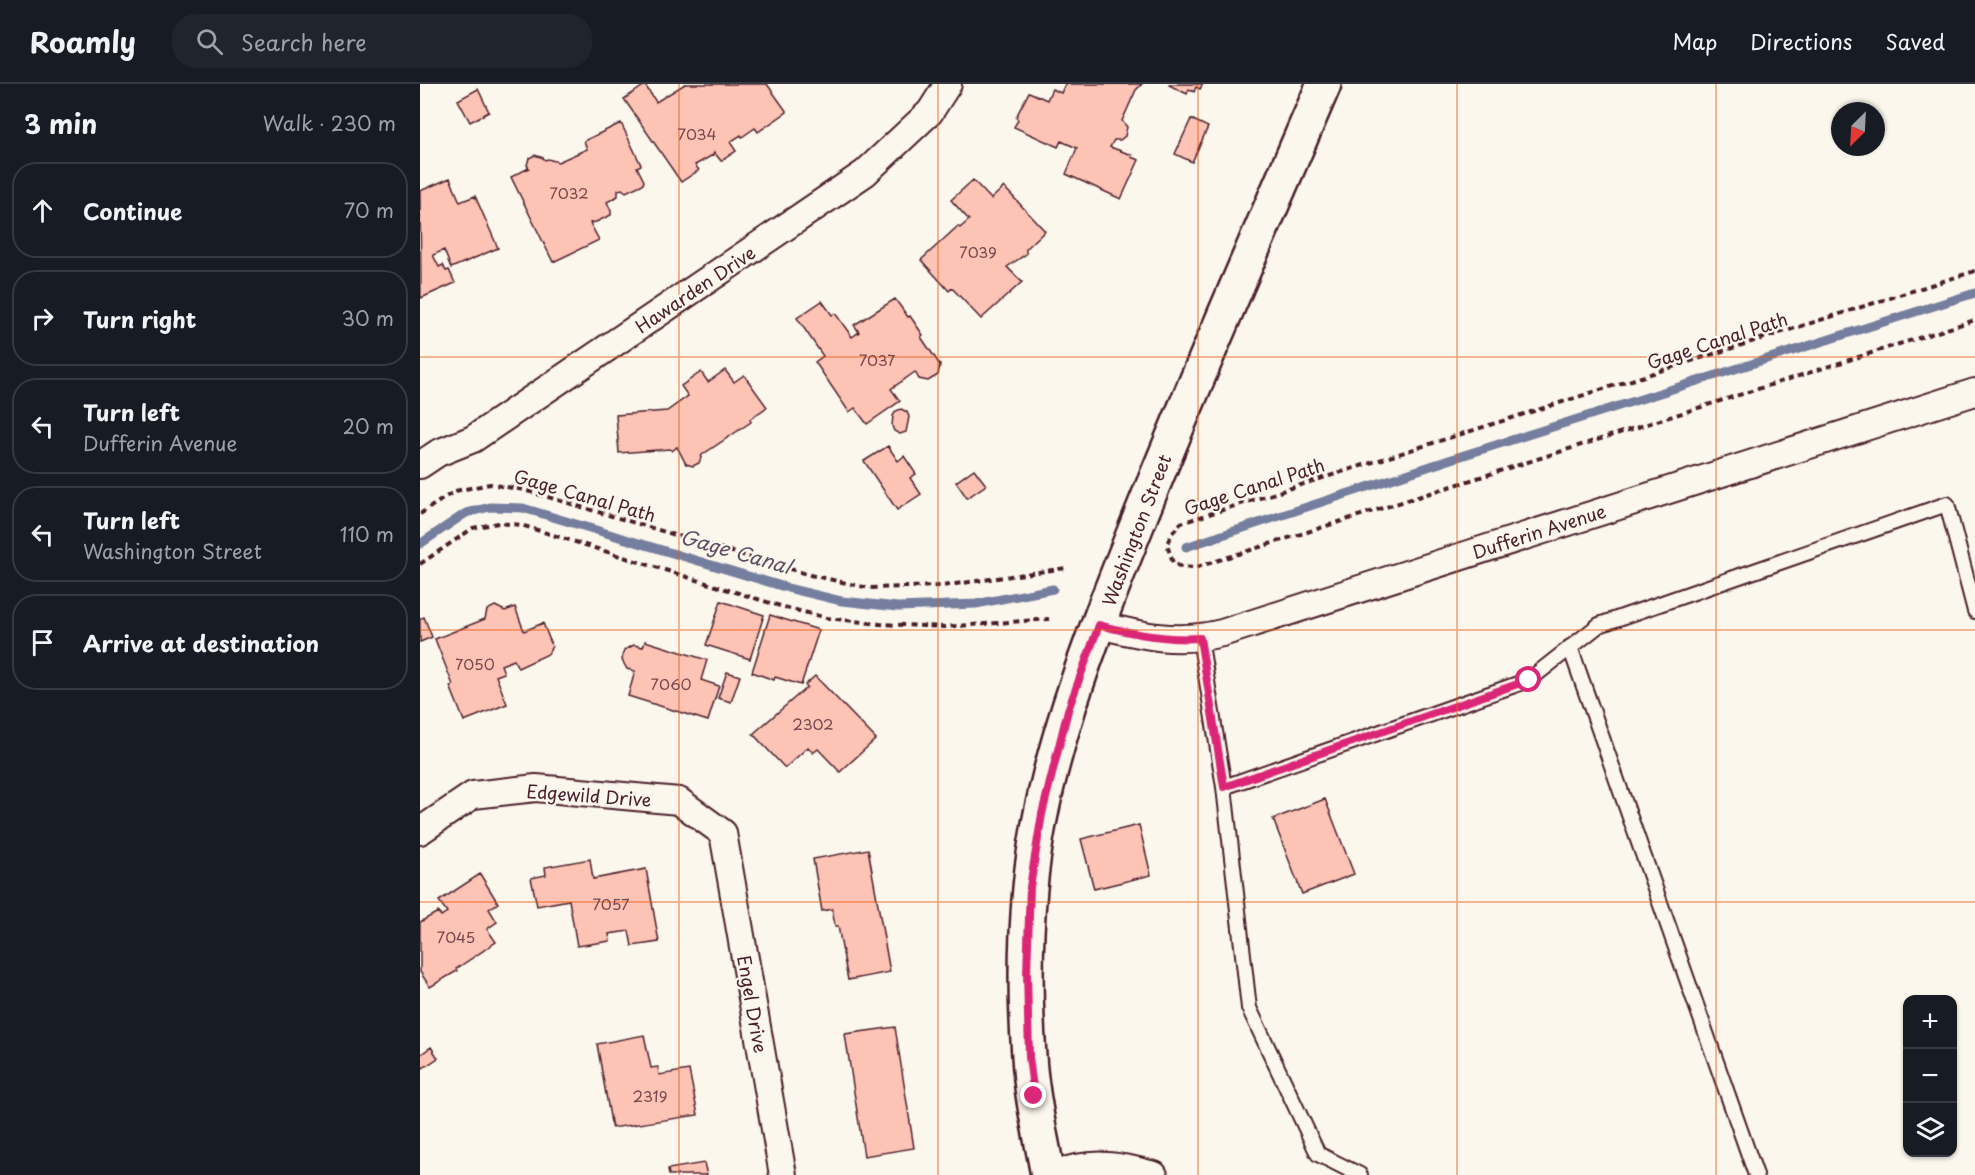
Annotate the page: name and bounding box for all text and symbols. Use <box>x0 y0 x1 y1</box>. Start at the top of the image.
search box <box>172 14 592 68</box>
text: Roamly <box>30 20 136 63</box>
icon: search <box>193 25 226 58</box>
text: Search here <box>241 25 367 58</box>
text: Map <box>1672 25 1717 57</box>
text: Directions <box>1750 25 1852 57</box>
text: Saved <box>1885 25 1945 57</box>
north arrow <box>1831 102 1885 156</box>
text: 3 min <box>24 104 97 143</box>
text: Walk · 230 m <box>263 108 396 138</box>
house number: 7034 <box>678 122 716 145</box>
house number: 7032 <box>549 181 589 204</box>
icon: ahead <box>26 194 59 227</box>
text: Continue <box>83 194 182 227</box>
text: 70 m <box>344 195 394 225</box>
street label: Hawarden Drive <box>630 239 760 339</box>
house number: 7039 <box>959 240 997 263</box>
icon: right <box>26 302 59 335</box>
text: Turn right <box>83 302 196 335</box>
text: 30 m <box>341 303 394 333</box>
street label: Gage Canal Path <box>1643 305 1791 375</box>
house number: 7037 <box>859 348 895 371</box>
text: Turn left <box>83 395 180 428</box>
icon: left <box>26 410 59 443</box>
text: 20 m <box>342 411 394 441</box>
text: Dufferin Avenue <box>83 428 237 458</box>
street label: Washington Street <box>1095 450 1177 610</box>
street label: Gage Canal Path <box>1180 451 1328 521</box>
street label: Gage Canal Path <box>511 462 659 528</box>
street label: Dufferin Avenue <box>1469 497 1609 565</box>
text: Turn left <box>83 503 180 536</box>
icon: left <box>26 518 59 551</box>
text: 110 m <box>340 519 394 549</box>
water label: Gage Canal <box>677 521 798 582</box>
text: Washington Street <box>83 536 262 566</box>
icon: arrive <box>26 626 59 659</box>
text: Arrive at destination <box>83 626 319 659</box>
house number: 7050 <box>455 652 495 675</box>
route start <box>1515 666 1541 692</box>
house number: 7060 <box>651 672 691 695</box>
house number: 2302 <box>792 712 834 735</box>
street label: Edgewild Drive <box>526 777 652 813</box>
house number: 7057 <box>592 892 630 915</box>
house number: 7045 <box>437 925 475 948</box>
street label: Engel Drive <box>731 953 775 1055</box>
map controls <box>1903 995 1957 1157</box>
button: + <box>1903 995 1957 1049</box>
button: − <box>1903 1049 1957 1103</box>
route end <box>1020 1082 1046 1108</box>
house number: 2319 <box>633 1084 667 1107</box>
button: layers <box>1903 1103 1957 1157</box>

